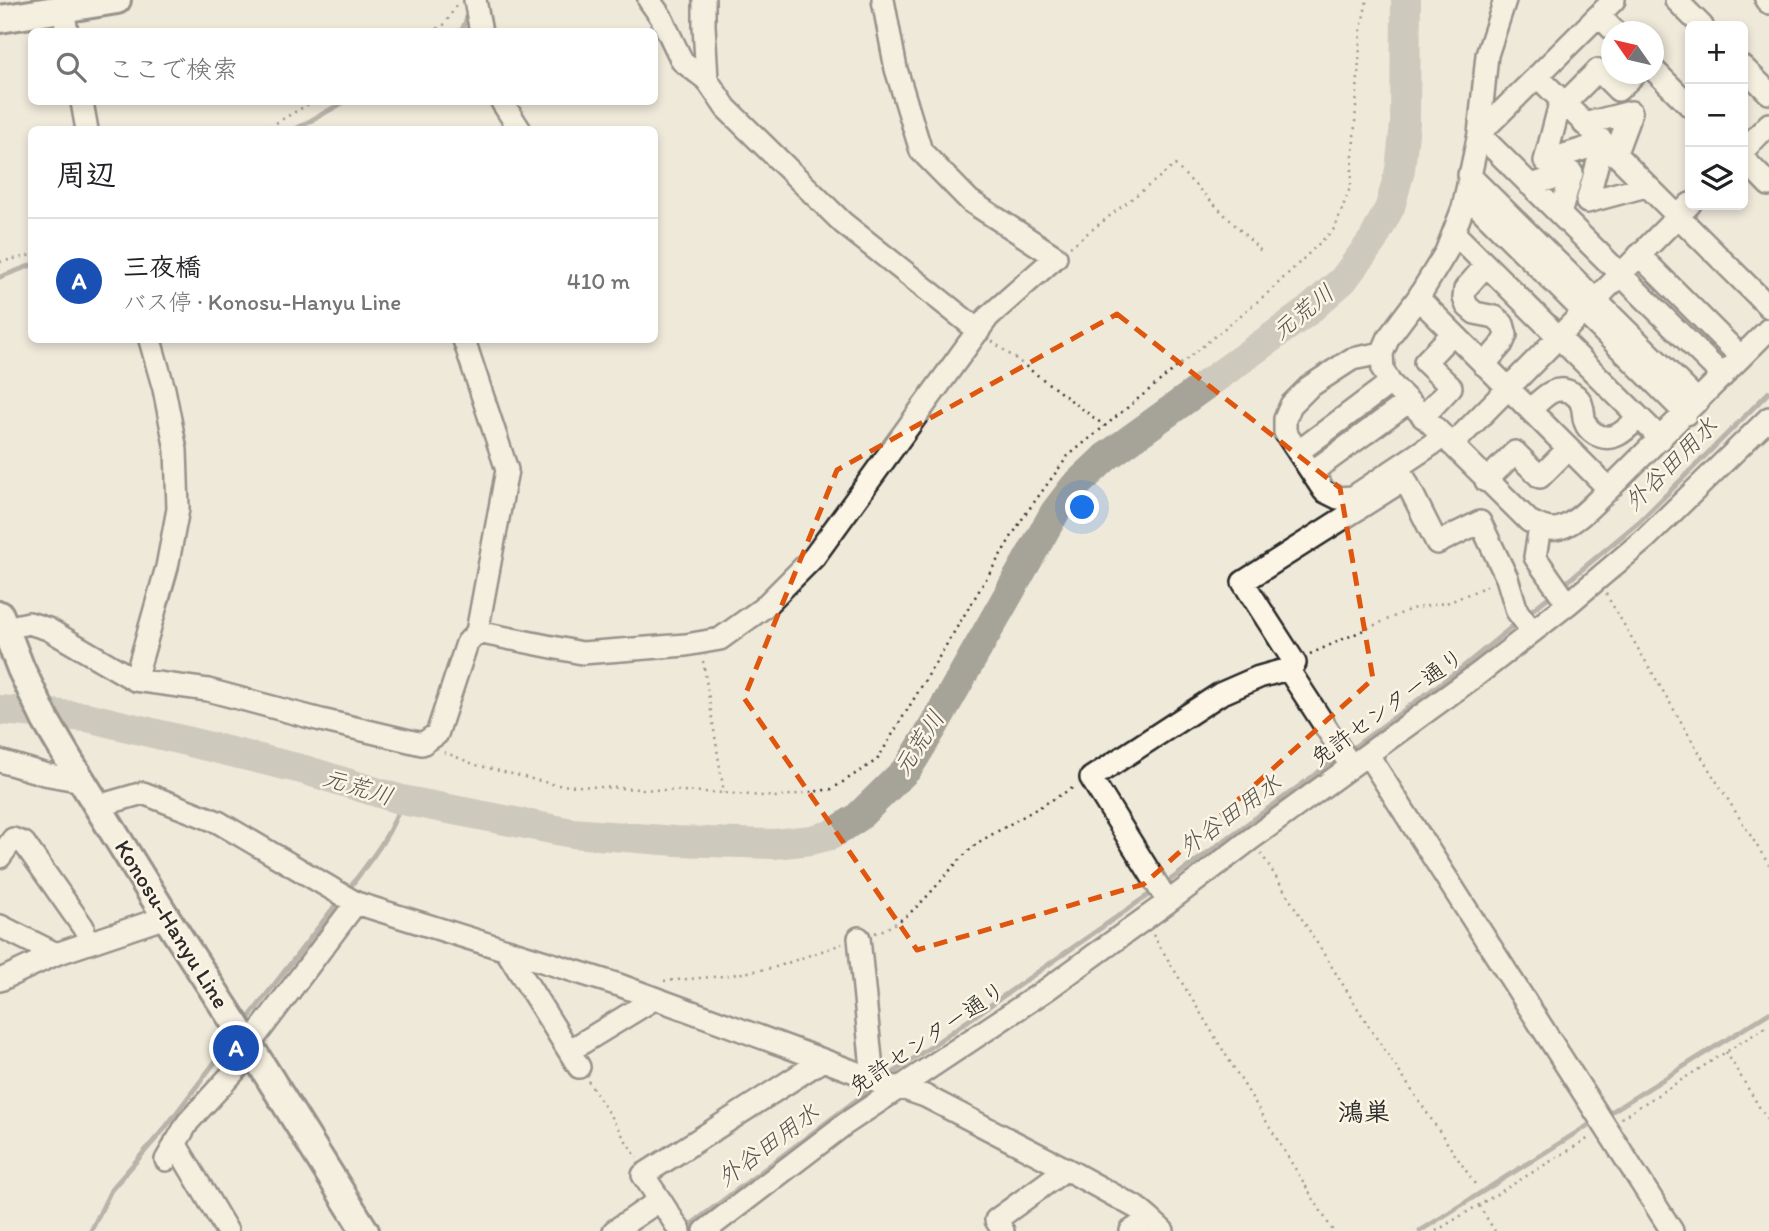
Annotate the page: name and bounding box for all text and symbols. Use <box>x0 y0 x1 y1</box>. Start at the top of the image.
north arrow <box>1601 21 1664 84</box>
map controls <box>1685 21 1748 210</box>
button: + <box>1685 21 1748 84</box>
search box <box>28 28 658 105</box>
icon: search <box>52 48 90 86</box>
text: ここで検索 <box>108 53 238 85</box>
button: − <box>1685 84 1748 147</box>
button: layers <box>1685 147 1748 210</box>
text: 周辺 <box>56 156 116 193</box>
text: 三夜橋 <box>123 251 201 283</box>
text: A <box>72 267 86 295</box>
text: 410 m <box>567 267 630 295</box>
water label: 元荒川 <box>1266 278 1340 346</box>
text: バス停 · Konosu-Hanyu Line <box>123 288 401 316</box>
water label: 外谷田用水 <box>1618 411 1723 516</box>
your location <box>1065 490 1099 524</box>
street label: 免許センター通り <box>1305 642 1469 772</box>
water label: 元荒川 <box>887 705 950 781</box>
water label: 元荒川 <box>319 762 397 811</box>
water label: 外谷田用水 <box>1173 768 1287 862</box>
street label: Konosu-Hanyu Line <box>109 835 235 1013</box>
street label: 免許センター通り <box>843 975 1011 1101</box>
pin: A <box>213 1022 259 1074</box>
district label: 鴻巣 <box>1338 1096 1390 1128</box>
water label: 外谷田用水 <box>711 1097 824 1192</box>

